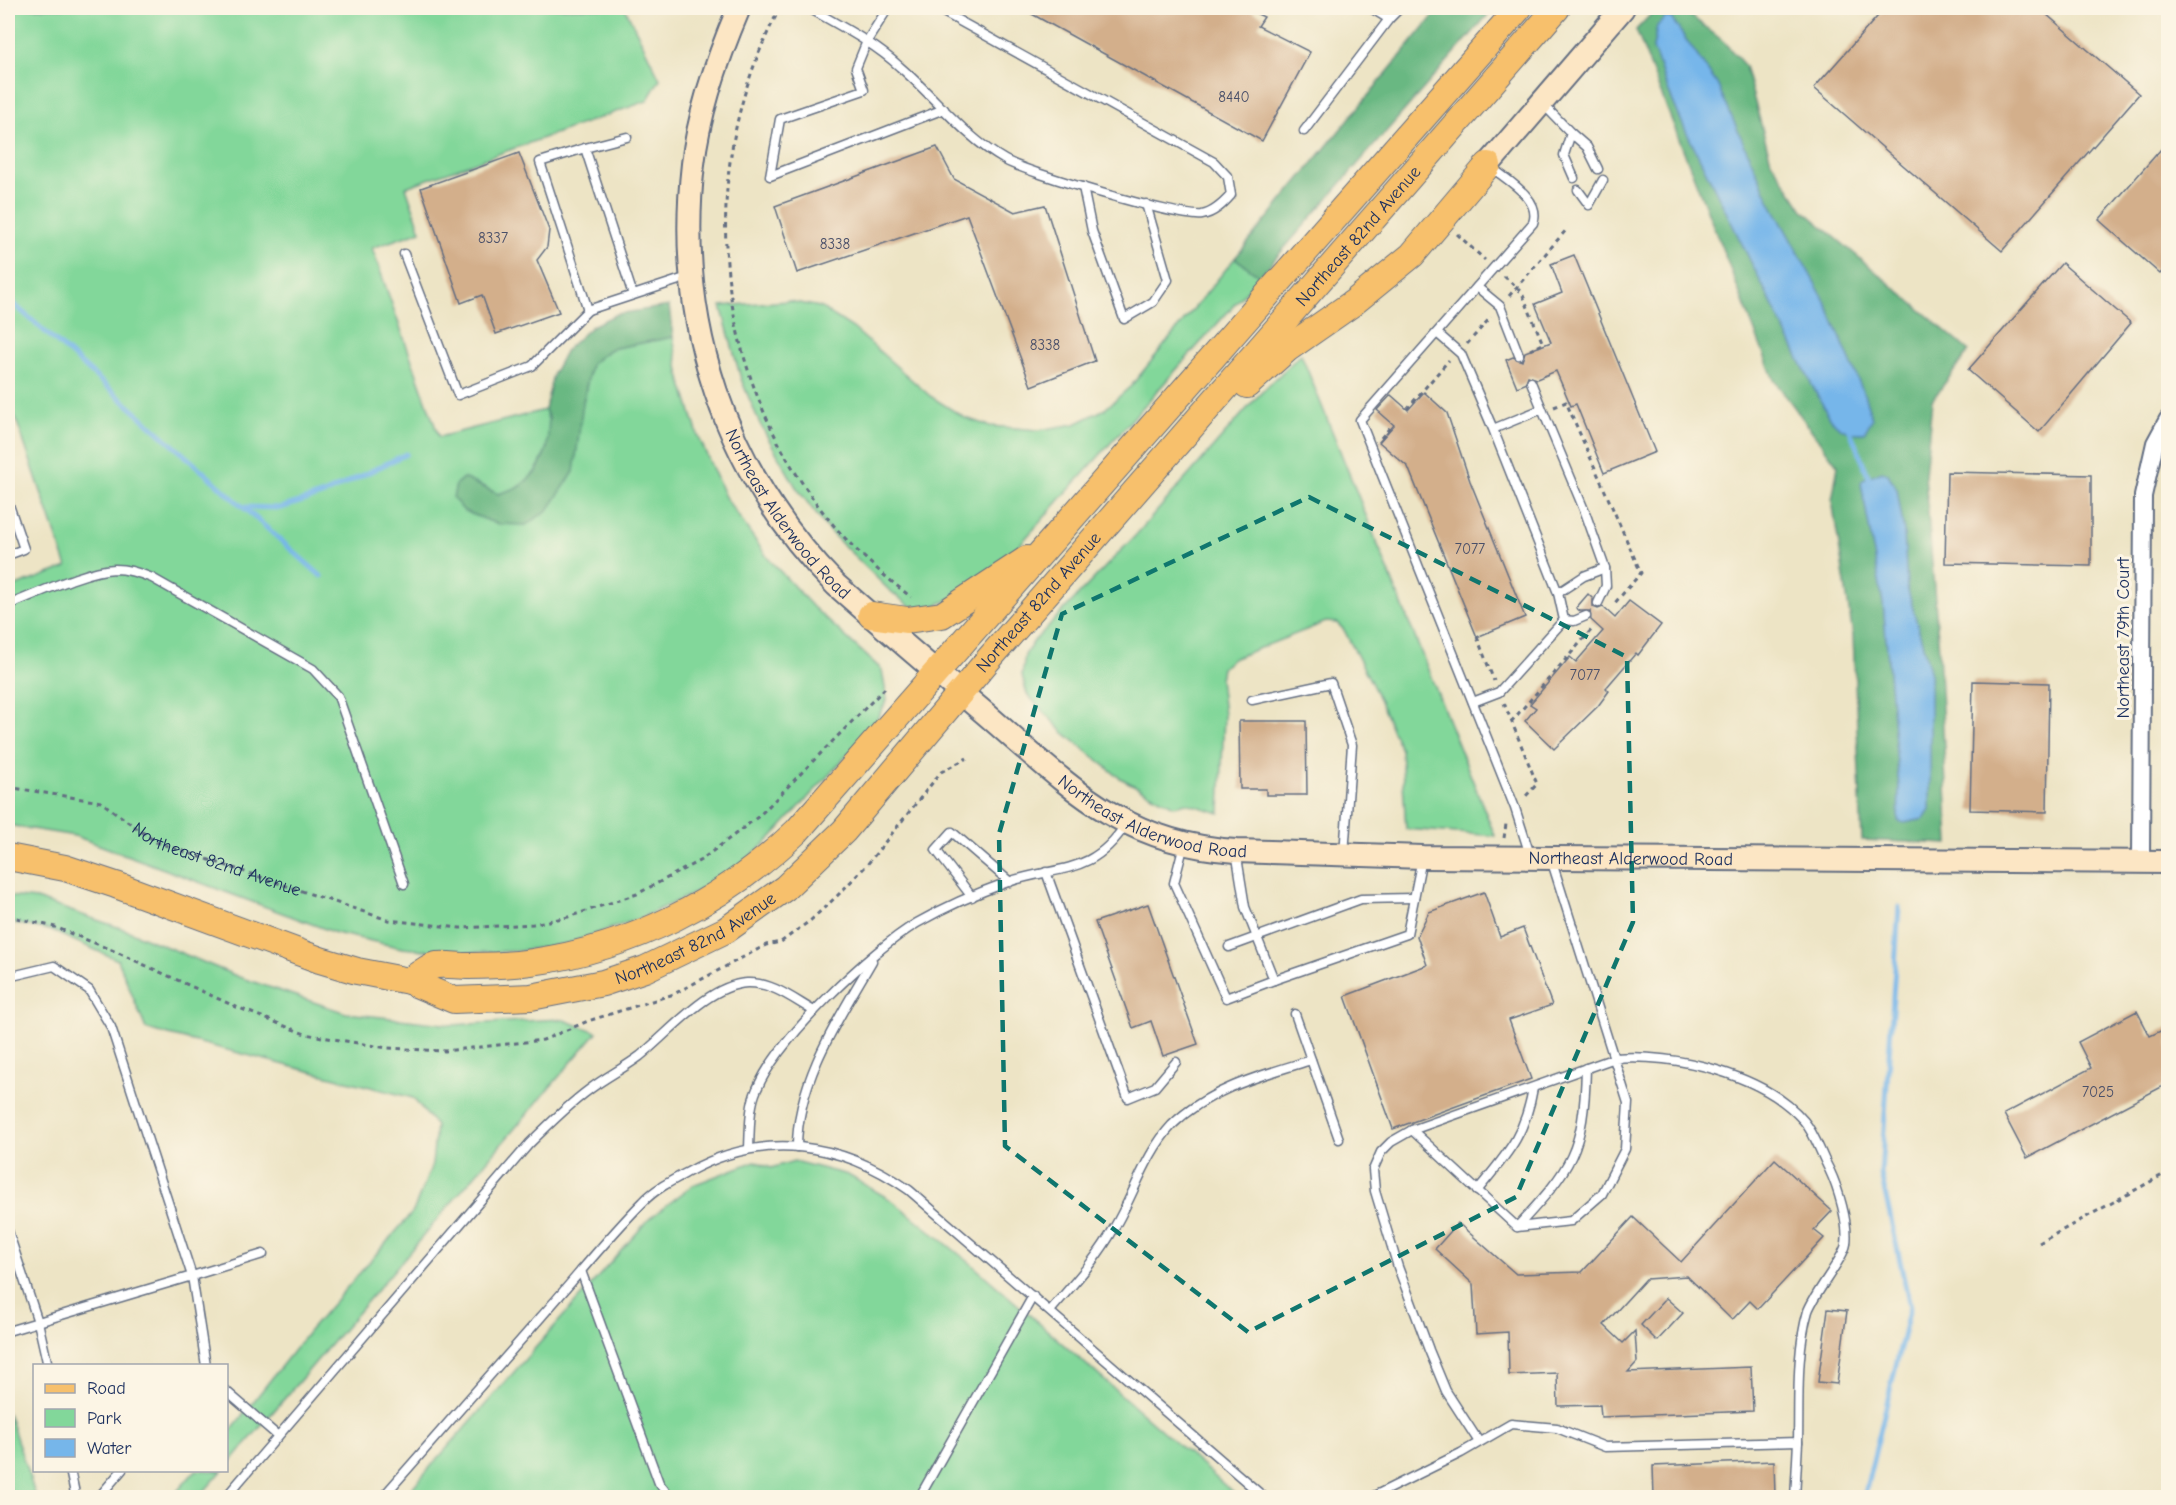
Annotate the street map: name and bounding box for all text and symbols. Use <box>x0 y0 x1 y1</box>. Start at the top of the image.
house number: 8440 <box>1218 88 1250 106</box>
street label: Northeast 82nd Avenue <box>1291 161 1425 310</box>
house number: 8337 <box>478 229 508 247</box>
house number: 8338 <box>820 235 850 253</box>
house number: 8338 <box>1030 336 1060 354</box>
street label: Northeast Alderwood Road <box>721 426 855 603</box>
street label: Northeast 82nd Avenue <box>972 528 1105 677</box>
house number: 7077 <box>1455 540 1485 558</box>
street label: Northeast 79th Court <box>2113 557 2134 719</box>
house number: 7077 <box>1570 666 1600 684</box>
street label: Northeast Alderwood Road <box>1054 770 1247 862</box>
street label: Northeast 82nd Avenue <box>128 818 304 901</box>
street label: Northeast Alderwood Road <box>1528 847 1733 870</box>
street label: Northeast 82nd Avenue <box>612 887 780 989</box>
house number: 7025 <box>2082 1083 2114 1101</box>
legend <box>33 1364 228 1472</box>
text: Road <box>87 1378 126 1399</box>
text: Park <box>87 1408 122 1429</box>
text: Water <box>87 1438 132 1459</box>

